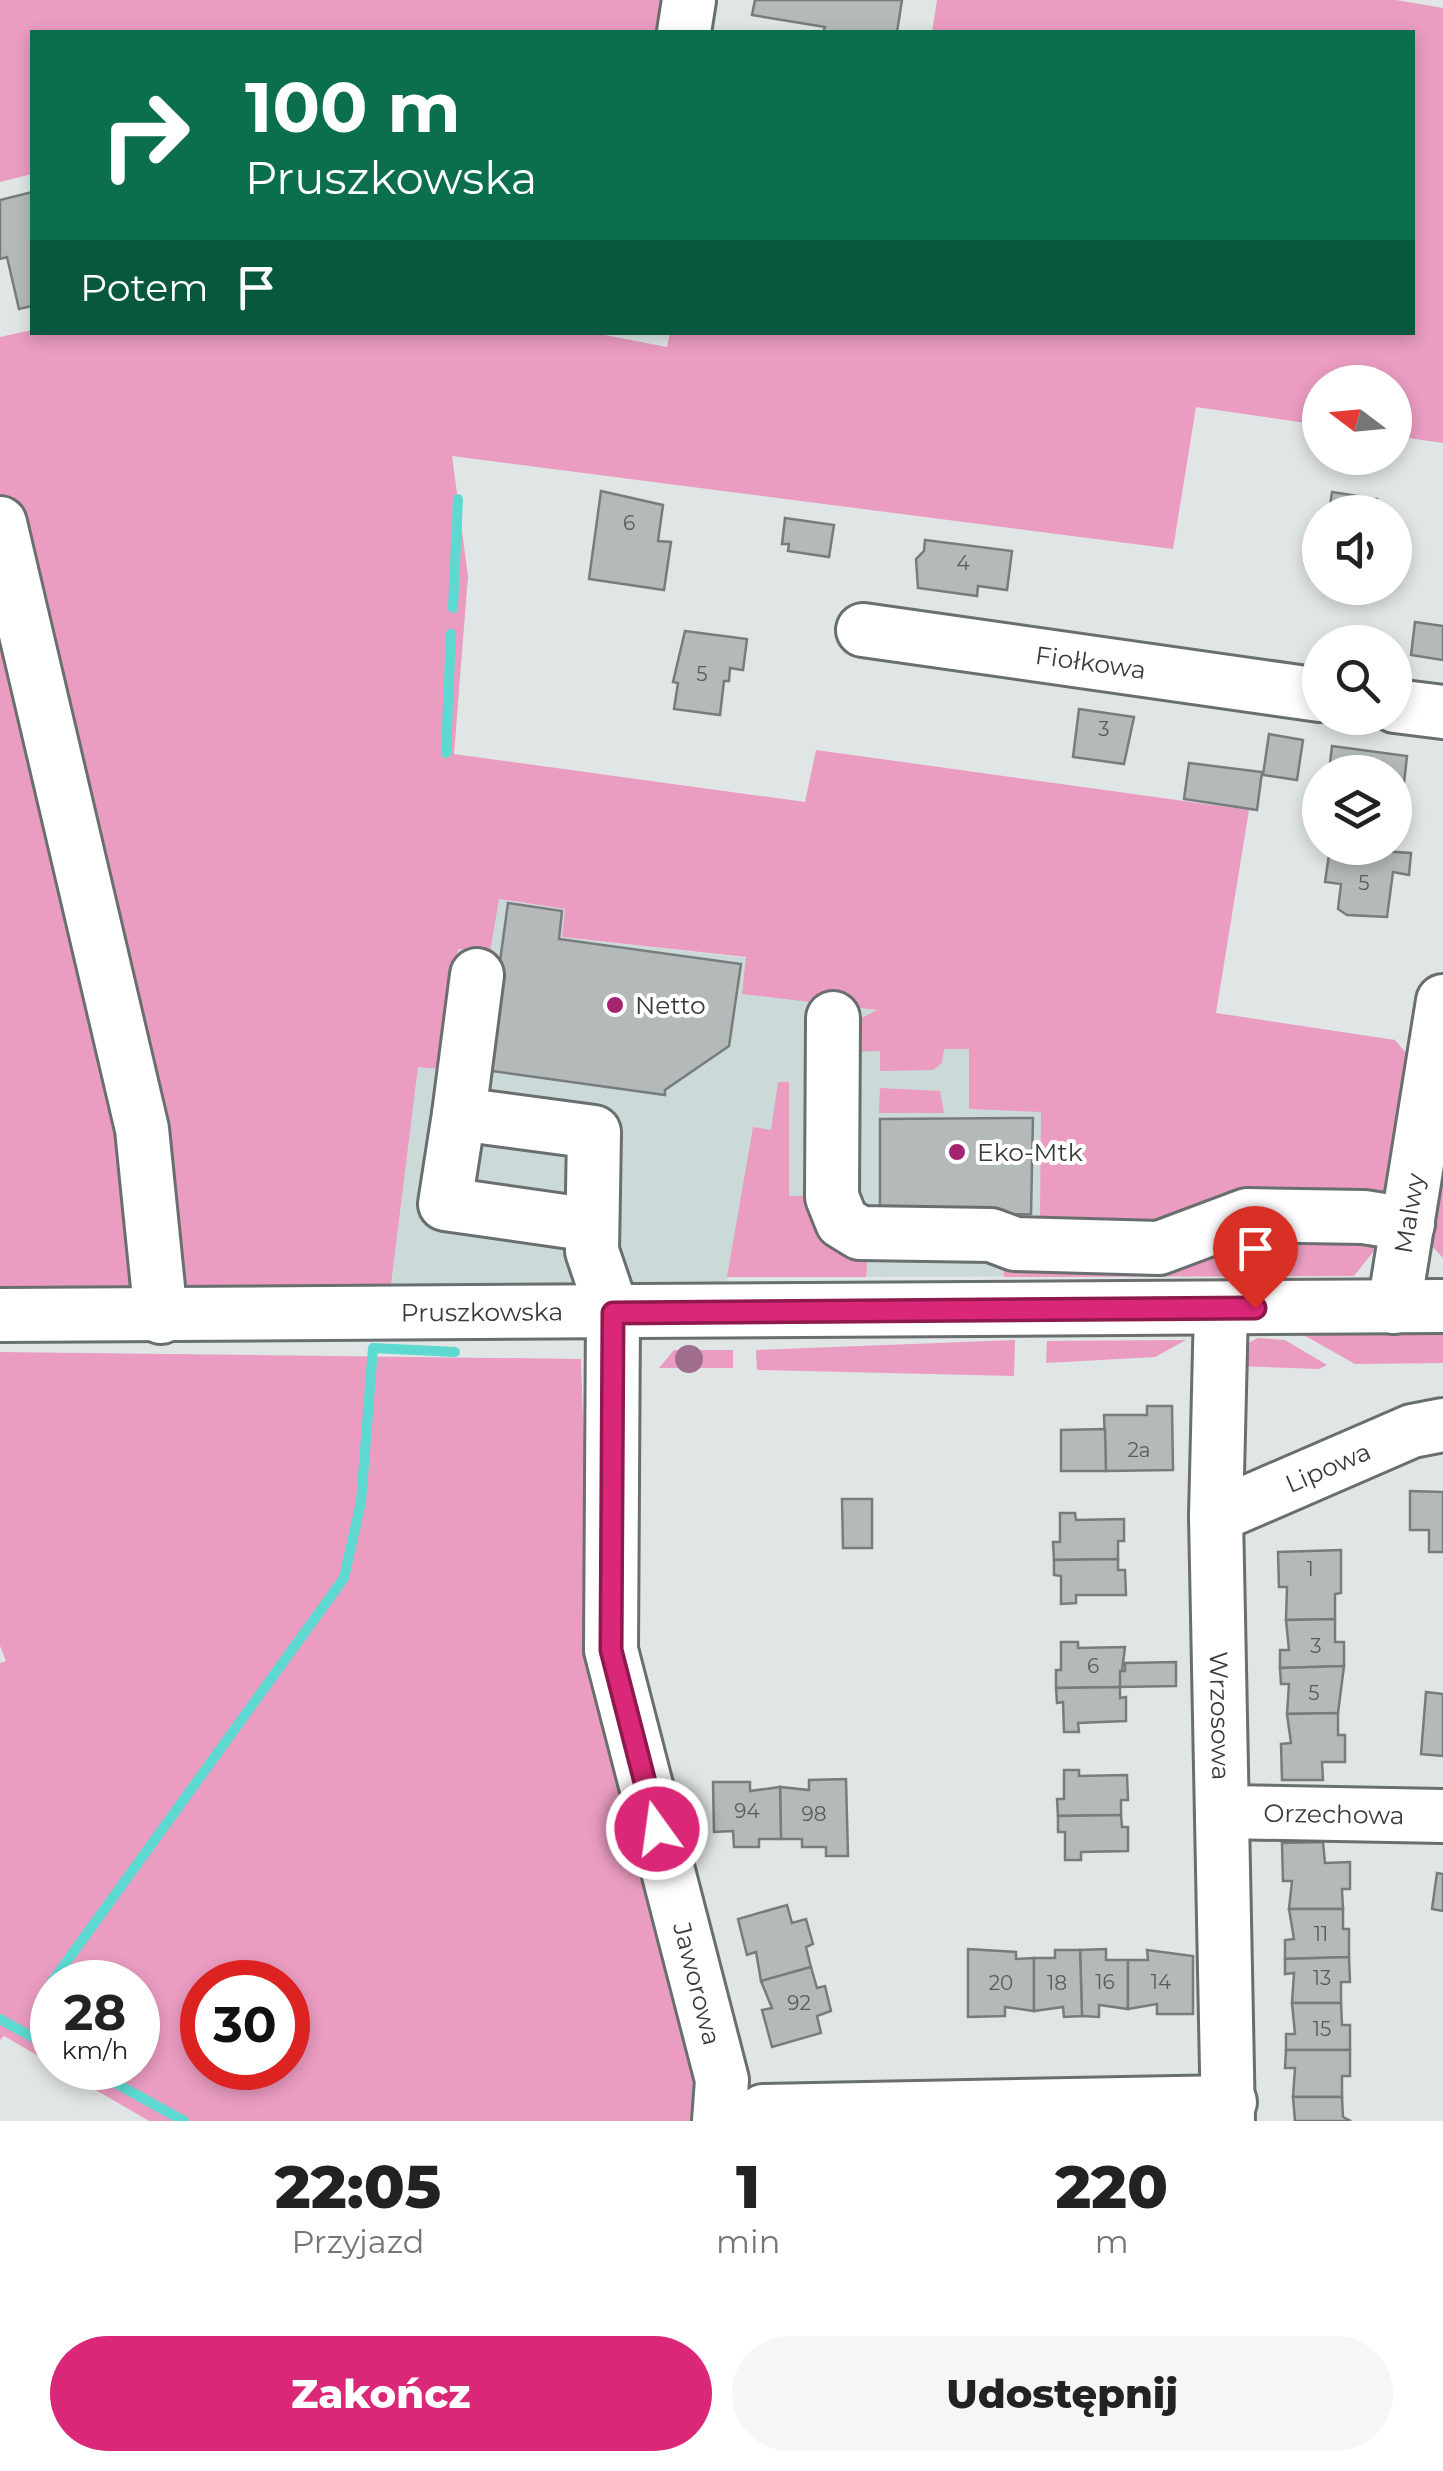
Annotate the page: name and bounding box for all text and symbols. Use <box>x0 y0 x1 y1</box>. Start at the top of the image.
text: 100 m <box>245 64 461 150</box>
icon: right <box>80 70 210 200</box>
text: Pruszkowska <box>245 150 537 205</box>
icon: arrive <box>229 260 284 315</box>
text: Potem <box>80 264 209 311</box>
north arrow <box>1302 365 1412 475</box>
map controls <box>1302 365 1412 865</box>
button: sound <box>1302 495 1412 605</box>
house number: 6 <box>623 511 635 535</box>
house number: 4 <box>956 551 970 575</box>
button: search <box>1302 625 1412 735</box>
street label: Fiołkowa <box>1034 640 1148 685</box>
house number: 5 <box>696 662 708 686</box>
house number: 3 <box>1098 717 1110 741</box>
button: layers <box>1302 755 1412 865</box>
house number: 5 <box>1358 871 1370 895</box>
place label: Netto <box>635 990 706 1020</box>
marker: Netto <box>604 994 626 1016</box>
place label: Eko-Mtk <box>977 1137 1083 1167</box>
marker: Eko-Mtk <box>946 1141 968 1163</box>
street label: Malwy <box>1388 1171 1430 1255</box>
pin <box>1213 1206 1298 1309</box>
icon: arrive <box>1228 1221 1283 1276</box>
street label: Pruszkowska <box>401 1296 563 1328</box>
street label: Lipowa <box>1281 1436 1375 1499</box>
house number: 2a <box>1127 1438 1151 1462</box>
house number: 1 <box>1306 1557 1314 1581</box>
house number: 3 <box>1310 1634 1322 1658</box>
street label: Wrzosowa <box>1204 1651 1236 1781</box>
house number: 6 <box>1087 1654 1099 1678</box>
house number: 5 <box>1308 1681 1320 1705</box>
position arrow <box>605 1777 709 1881</box>
street label: Orzechowa <box>1263 1798 1405 1830</box>
house number: 94 <box>734 1799 760 1823</box>
house number: 98 <box>802 1802 826 1826</box>
street label: Jaworowa <box>667 1918 727 2048</box>
house number: 11 <box>1314 1922 1328 1946</box>
speed limit sign: 30 <box>180 1960 310 2090</box>
house number: 13 <box>1313 1966 1331 1990</box>
house number: 16 <box>1095 1970 1115 1994</box>
house number: 14 <box>1151 1970 1171 1994</box>
house number: 20 <box>989 1971 1013 1995</box>
house number: 18 <box>1047 1971 1067 1995</box>
text: 28 <box>64 1982 126 2043</box>
house number: 92 <box>787 1991 811 2015</box>
house number: 15 <box>1313 2017 1331 2041</box>
text: km/h <box>62 2035 128 2065</box>
text: 22:05 <box>275 2150 441 2223</box>
text: 1 <box>736 2150 760 2223</box>
text: 220 <box>1055 2150 1168 2223</box>
text: Przyjazd <box>292 2222 425 2261</box>
text: min <box>716 2222 780 2261</box>
text: m <box>1095 2222 1129 2261</box>
button: Zakończ <box>50 2336 712 2451</box>
button: Udostępnij <box>732 2336 1393 2451</box>

